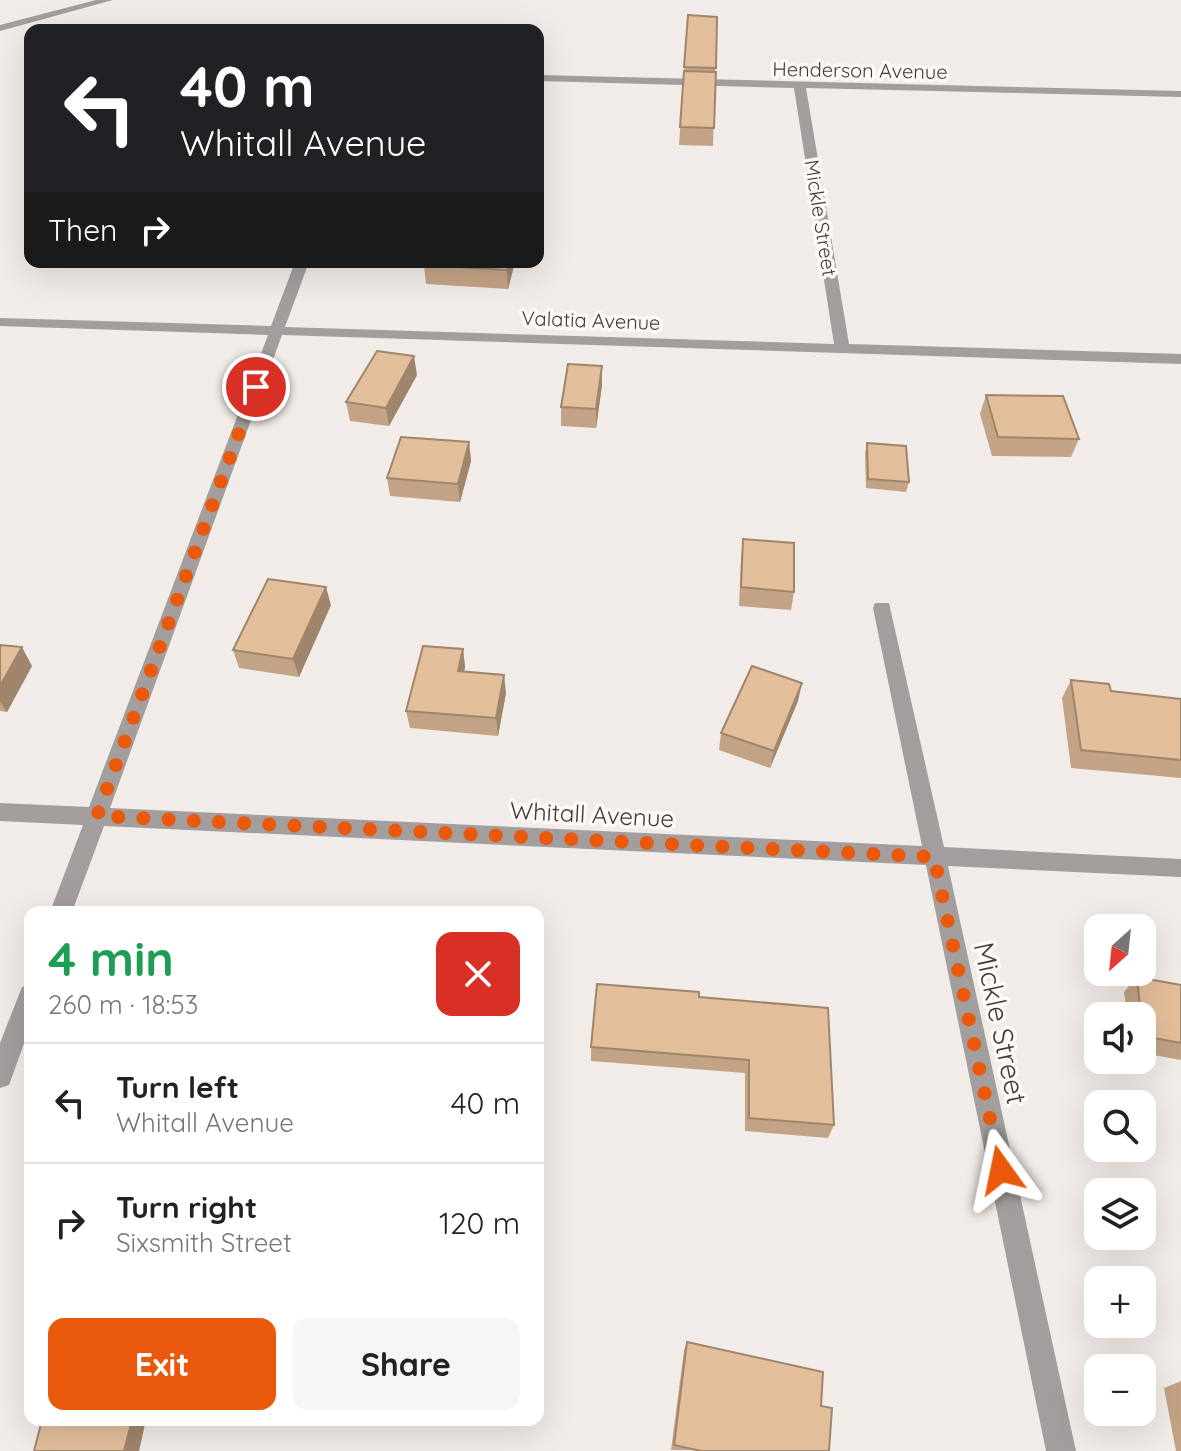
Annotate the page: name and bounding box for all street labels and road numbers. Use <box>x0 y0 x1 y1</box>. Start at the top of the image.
street label: Henderson Avenue <box>772 56 948 84</box>
street label: Mickle Street <box>799 158 843 278</box>
street label: Valatia Avenue <box>521 305 661 335</box>
street label: Whitall Avenue <box>509 795 675 833</box>
street label: Mickle Street <box>967 939 1035 1107</box>

